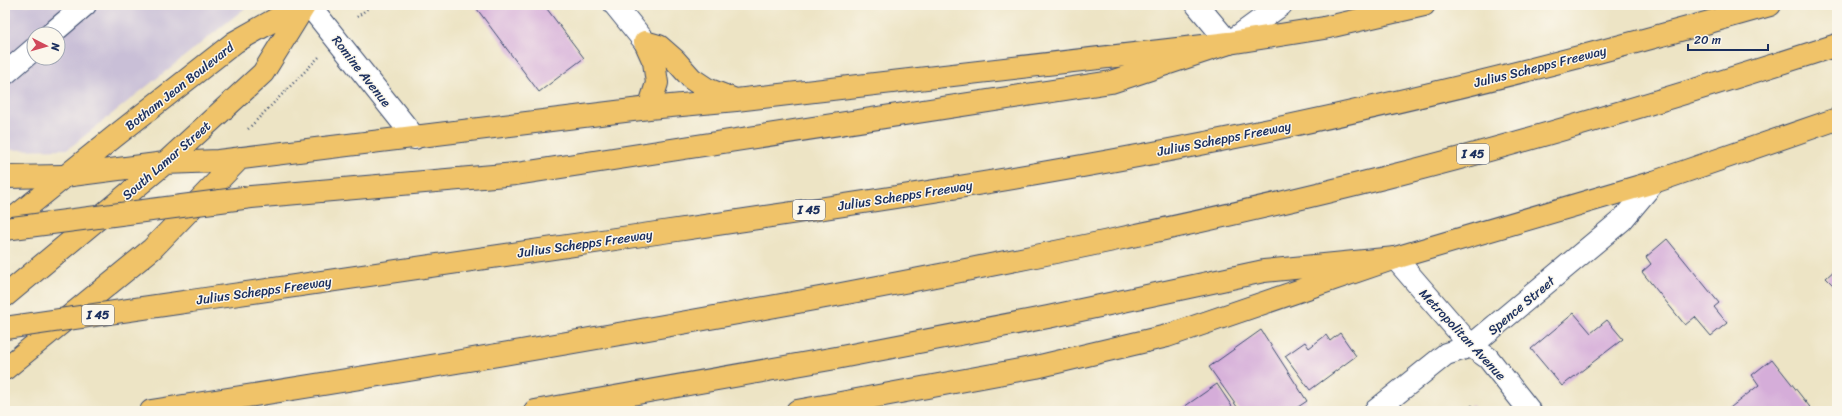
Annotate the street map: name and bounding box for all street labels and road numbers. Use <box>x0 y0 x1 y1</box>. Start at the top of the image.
street label: Romine Avenue <box>326 30 397 112</box>
street label: Botham Jean Boulevard <box>120 36 240 137</box>
street label: Julius Schepps Freeway <box>1470 39 1609 94</box>
street label: Julius Schepps Freeway <box>1154 114 1293 163</box>
street label: South Lamar Street <box>117 115 216 206</box>
road number: I 45 <box>1457 144 1489 164</box>
street label: Julius Schepps Freeway <box>835 173 974 218</box>
road number: I 45 <box>793 200 825 220</box>
street label: Julius Schepps Freeway <box>515 223 654 264</box>
street label: Julius Schepps Freeway <box>194 270 333 311</box>
street label: Spence Street <box>1482 270 1561 341</box>
street label: Metropolitan Avenue <box>1413 283 1512 386</box>
road number: I 45 <box>82 305 114 325</box>

